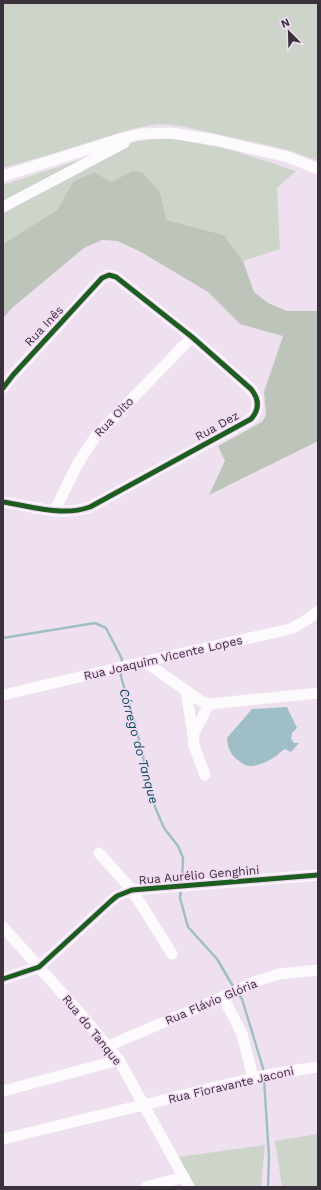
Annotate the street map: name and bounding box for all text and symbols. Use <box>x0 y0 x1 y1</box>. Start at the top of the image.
north arrow <box>269 12 309 52</box>
text: N <box>279 16 292 31</box>
street label: Rua Inês <box>22 303 66 349</box>
street label: Rua Oito <box>92 394 136 440</box>
street label: Rua Dez <box>193 408 241 444</box>
street label: Rua Joaquim Vicente Lopes <box>82 633 244 683</box>
water label: Córrego do Tanque <box>116 687 162 805</box>
street label: Rua Aurélio Genghini <box>138 863 260 887</box>
street label: Rua Flávio Glória <box>163 976 259 1028</box>
street label: Rua do Tanque <box>59 992 125 1068</box>
street label: Rua Fioravante Jaconi <box>167 1064 295 1106</box>

